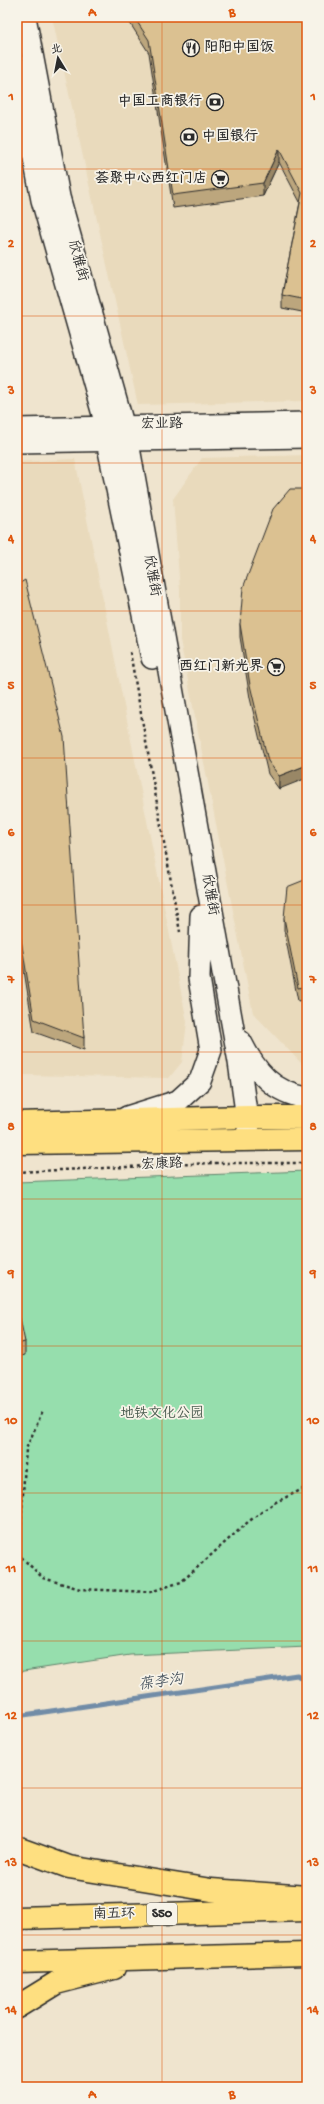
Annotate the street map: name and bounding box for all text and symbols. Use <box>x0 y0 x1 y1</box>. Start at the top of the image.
text: A <box>87 6 97 21</box>
text: B <box>228 6 237 21</box>
north arrow <box>38 38 78 78</box>
restaurant icon: 阳阳中国饭 <box>181 38 201 58</box>
place label: 阳阳中国饭 <box>204 39 274 57</box>
text: 北 <box>50 43 63 57</box>
text: 1 <box>7 90 14 105</box>
text: 1 <box>309 90 316 105</box>
bank icon: 中国工商银行 <box>205 92 225 112</box>
place label: 中国工商银行 <box>118 93 202 111</box>
bank icon: 中国银行 <box>179 127 199 147</box>
place label: 中国银行 <box>202 128 258 146</box>
supermarket icon: 荟聚中心西红门店 <box>210 169 230 189</box>
place label: 荟聚中心西红门店 <box>95 170 207 188</box>
text: 2 <box>8 237 15 252</box>
text: 2 <box>310 237 317 252</box>
street label: 欣雅街 <box>63 238 92 283</box>
text: 3 <box>7 384 15 399</box>
text: 3 <box>309 384 317 399</box>
street label: 宏业路 <box>141 415 183 434</box>
text: 4 <box>7 532 15 547</box>
text: 4 <box>309 532 317 547</box>
street label: 欣雅街 <box>139 554 164 598</box>
supermarket icon: 西红门新光界 <box>266 657 286 677</box>
place label: 西红门新光界 <box>179 658 263 676</box>
text: 5 <box>8 679 15 694</box>
text: 5 <box>310 679 317 694</box>
text: 6 <box>8 826 15 841</box>
text: 6 <box>310 826 317 841</box>
street label: 欣雅街 <box>197 873 222 917</box>
text: 7 <box>7 973 16 988</box>
text: 7 <box>309 973 318 988</box>
text: 8 <box>7 1120 15 1135</box>
text: 8 <box>309 1120 317 1135</box>
street label: 宏康路 <box>141 1154 183 1175</box>
text: 9 <box>7 1267 15 1282</box>
text: 9 <box>309 1267 317 1282</box>
park label: 地铁文化公园 <box>120 1405 204 1423</box>
text: 10 <box>4 1414 18 1429</box>
text: 10 <box>306 1414 320 1429</box>
text: 11 <box>5 1562 16 1577</box>
text: 11 <box>307 1562 318 1577</box>
water label: 葆李沟 <box>137 1670 187 1695</box>
text: 12 <box>4 1709 17 1724</box>
text: 12 <box>306 1709 319 1724</box>
text: 13 <box>4 1856 17 1871</box>
text: 13 <box>306 1856 319 1871</box>
road number: S50 <box>147 1903 177 1925</box>
street label: 南五环 <box>93 1905 135 1924</box>
text: 14 <box>4 2003 18 2018</box>
text: 14 <box>306 2003 320 2018</box>
text: A <box>87 2088 97 2103</box>
text: B <box>228 2088 237 2103</box>

